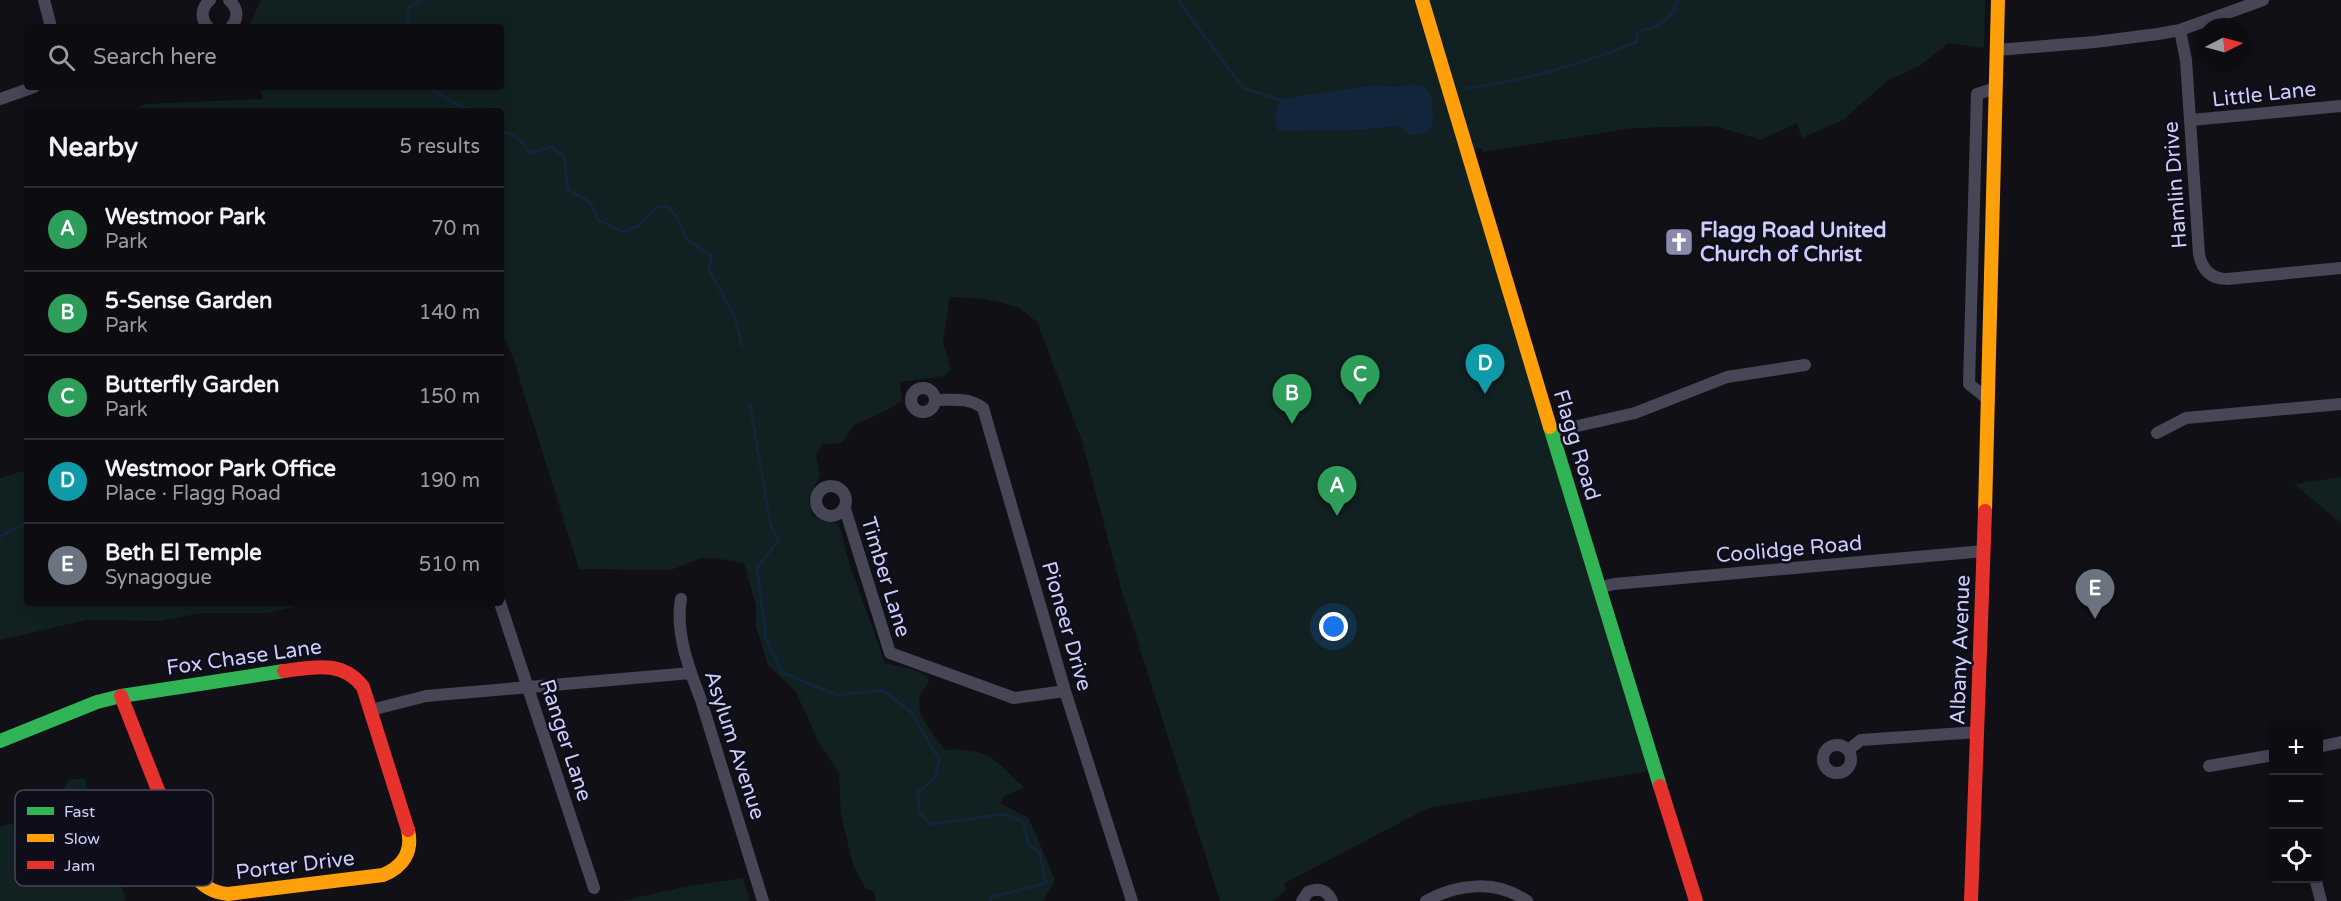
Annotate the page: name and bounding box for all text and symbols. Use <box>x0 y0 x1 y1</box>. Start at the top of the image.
north arrow <box>2197 18 2251 72</box>
search box <box>24 24 504 90</box>
icon: search <box>45 41 78 74</box>
text: Search here <box>93 44 217 70</box>
street label: Little Lane <box>2211 77 2317 112</box>
street label: Hamlin Drive <box>2159 120 2192 249</box>
text: Nearby <box>48 132 138 163</box>
text: 5 results <box>400 135 480 159</box>
text: Westmoor Park <box>105 204 266 230</box>
text: A <box>60 217 75 241</box>
text: 70 m <box>431 217 480 241</box>
place label: Flagg Road United Church of Christ <box>1700 218 1886 267</box>
church icon: Flagg Road United Church of Christ <box>1663 226 1695 258</box>
text: Park <box>105 230 148 254</box>
text: 5-Sense Garden <box>105 288 272 314</box>
text: B <box>61 301 74 325</box>
text: 140 m <box>419 301 480 325</box>
text: Park <box>105 314 148 338</box>
pin: D <box>1466 344 1504 394</box>
pin: C <box>1340 356 1380 405</box>
text: Butterfly Garden <box>105 372 279 398</box>
pin: B <box>1272 374 1312 424</box>
text: C <box>61 385 74 409</box>
text: 150 m <box>419 385 480 409</box>
street label: Flagg Road <box>1548 387 1605 503</box>
text: Park <box>105 398 148 422</box>
text: Westmoor Park Office <box>105 456 336 482</box>
pin: A <box>1318 466 1356 516</box>
text: D <box>60 469 75 493</box>
text: 190 m <box>419 469 480 493</box>
text: Place · Flagg Road <box>105 482 281 506</box>
street label: Timber Lane <box>855 514 916 640</box>
street label: Coolidge Road <box>1715 531 1863 568</box>
text: Beth El Temple <box>105 540 262 566</box>
text: E <box>61 553 74 577</box>
text: 510 m <box>419 553 480 577</box>
street label: Pioneer Drive <box>1036 558 1097 694</box>
text: Synagogue <box>105 566 212 590</box>
pin: E <box>2076 570 2114 619</box>
street label: Albany Avenue <box>1945 574 1976 726</box>
your location <box>1319 612 1348 641</box>
street label: Fox Chase Lane <box>165 634 323 681</box>
street label: Asylum Avenue <box>699 668 770 823</box>
street label: Ranger Lane <box>534 676 597 804</box>
map controls <box>2269 721 2323 883</box>
button: + <box>2269 721 2323 775</box>
button: − <box>2269 775 2323 829</box>
legend <box>15 790 213 886</box>
text: Fast <box>64 802 95 822</box>
text: Slow <box>64 829 100 849</box>
button: locate <box>2269 829 2323 883</box>
street label: Porter Drive <box>234 846 356 885</box>
text: Jam <box>64 856 95 876</box>

